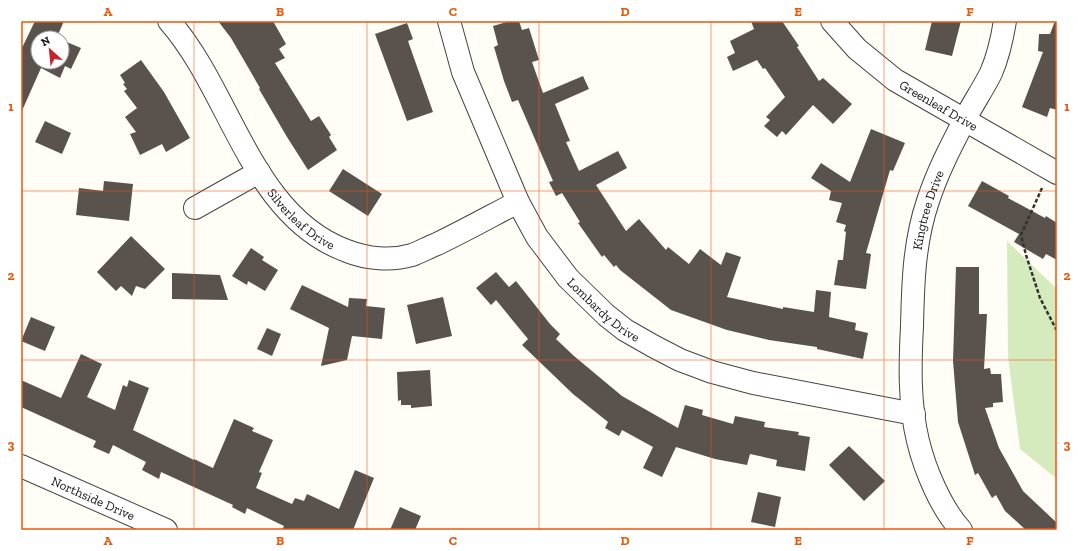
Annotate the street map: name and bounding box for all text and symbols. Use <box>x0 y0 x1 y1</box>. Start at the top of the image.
text: A <box>104 4 113 19</box>
text: B <box>276 4 284 19</box>
text: C <box>449 4 457 19</box>
text: D <box>620 4 630 19</box>
text: E <box>794 4 802 19</box>
text: F <box>966 4 974 19</box>
north arrow <box>30 30 70 70</box>
text: N <box>39 34 53 49</box>
street label: Greenleaf Drive <box>897 77 981 133</box>
text: 1 <box>8 99 14 114</box>
text: 1 <box>1064 99 1070 114</box>
street label: Kingtree Drive <box>909 168 947 251</box>
street label: Silverleaf Drive <box>265 185 338 252</box>
text: 2 <box>8 268 15 283</box>
text: 2 <box>1064 268 1071 283</box>
street label: Lombardy Drive <box>564 274 642 344</box>
text: 3 <box>8 437 15 452</box>
text: 3 <box>1064 437 1071 452</box>
street label: Northside Drive <box>49 473 137 523</box>
text: A <box>104 533 113 548</box>
text: B <box>276 533 284 548</box>
text: C <box>449 533 457 548</box>
text: D <box>620 533 630 548</box>
text: E <box>794 533 802 548</box>
text: F <box>966 533 974 548</box>

